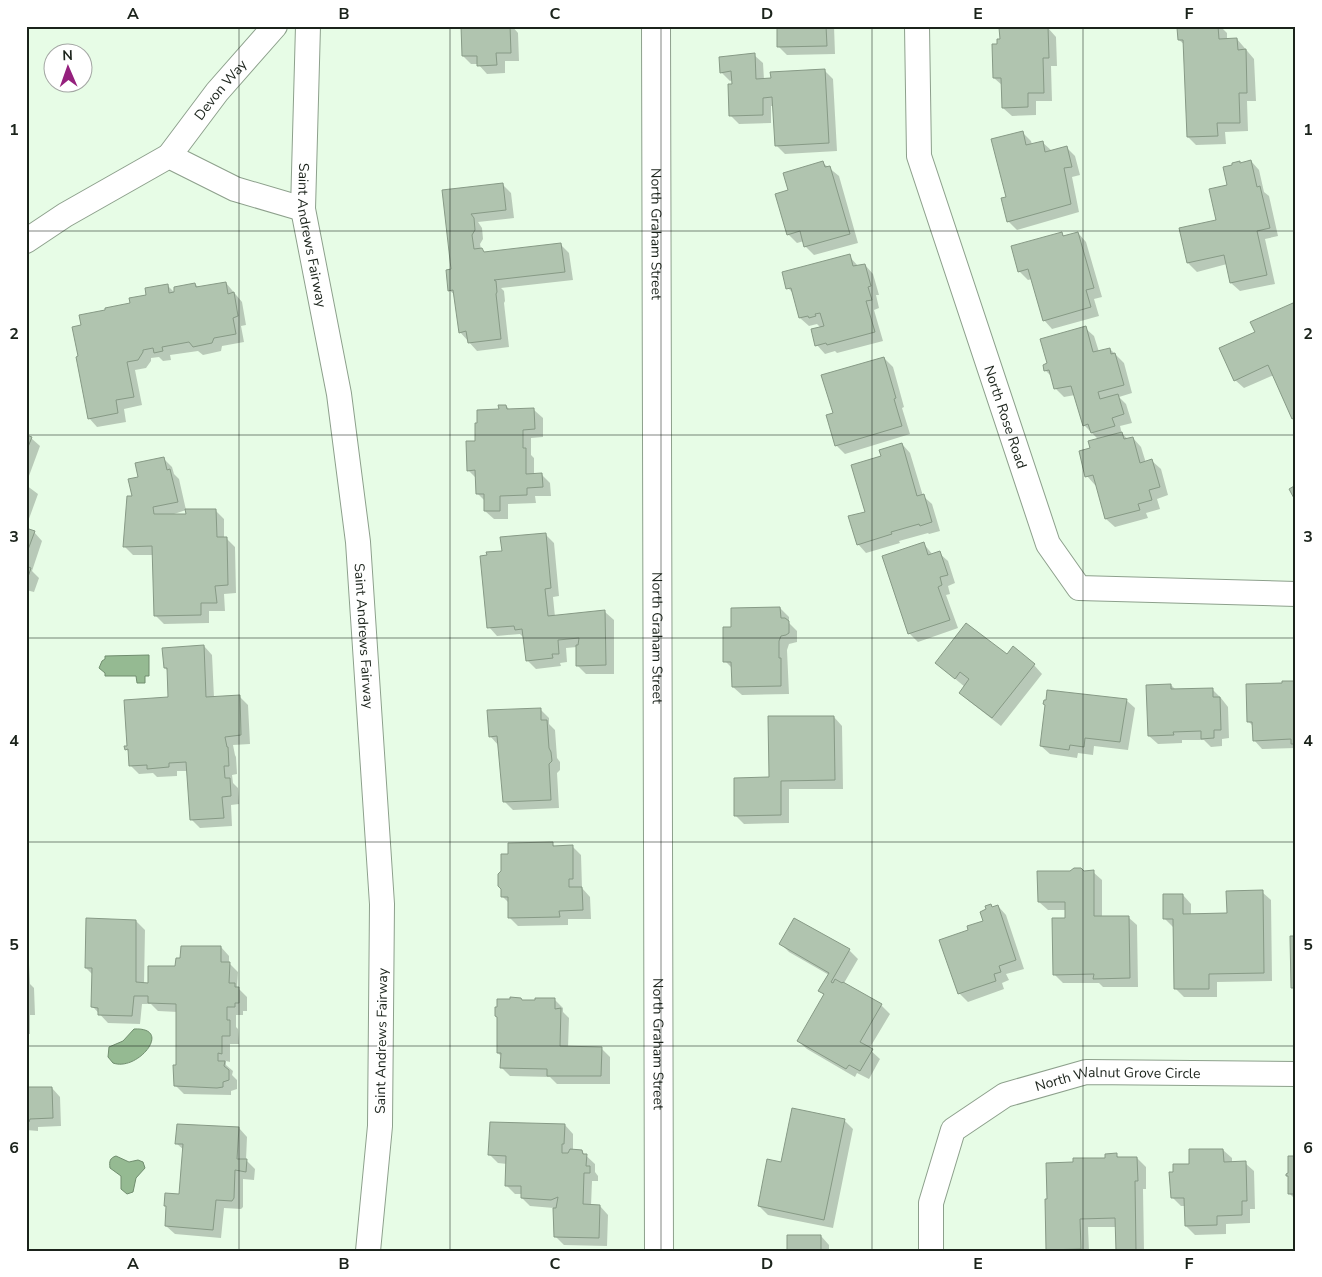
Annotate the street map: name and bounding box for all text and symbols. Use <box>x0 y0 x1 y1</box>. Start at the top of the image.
text: A <box>127 3 139 25</box>
text: B <box>338 3 350 25</box>
text: C <box>550 3 561 25</box>
text: D <box>761 3 773 25</box>
text: E <box>973 3 983 25</box>
text: F <box>1185 3 1194 25</box>
north arrow <box>42 42 92 92</box>
text: N <box>62 46 73 65</box>
street label: Devon Way <box>190 55 252 124</box>
text: 1 <box>9 119 19 141</box>
text: 1 <box>1303 119 1313 141</box>
street label: Saint Andrews Fairway <box>293 163 331 310</box>
street label: North Graham Street <box>646 168 666 300</box>
text: 2 <box>9 323 19 345</box>
text: 2 <box>1303 323 1313 345</box>
street label: North Rose Road <box>979 363 1031 471</box>
text: 3 <box>9 526 19 548</box>
text: 3 <box>1303 526 1313 548</box>
street label: Saint Andrews Fairway <box>349 563 378 710</box>
street label: North Graham Street <box>647 572 667 704</box>
text: 4 <box>9 730 19 752</box>
text: 4 <box>1303 730 1313 752</box>
text: 5 <box>9 934 19 956</box>
text: 5 <box>1303 934 1313 956</box>
street label: Saint Andrews Fairway <box>371 967 392 1114</box>
street label: North Graham Street <box>648 978 668 1110</box>
street label: North Walnut Grove Circle <box>1033 1062 1201 1096</box>
text: 6 <box>9 1137 19 1159</box>
text: 6 <box>1303 1137 1313 1159</box>
text: A <box>127 1253 139 1275</box>
text: B <box>338 1253 350 1275</box>
text: C <box>550 1253 561 1275</box>
text: D <box>761 1253 773 1275</box>
text: E <box>973 1253 983 1275</box>
text: F <box>1185 1253 1194 1275</box>

